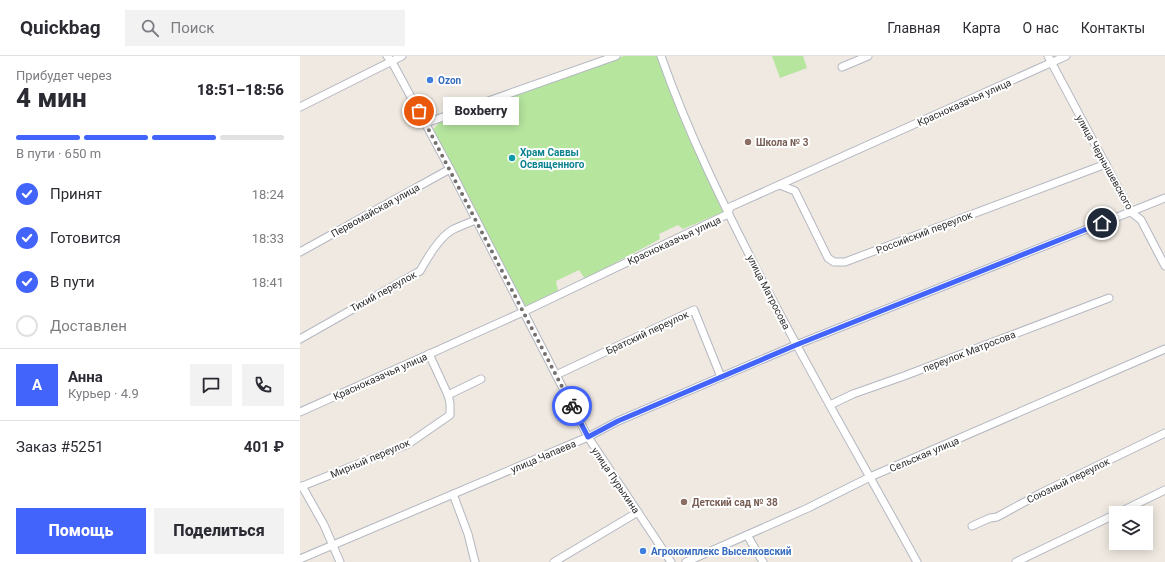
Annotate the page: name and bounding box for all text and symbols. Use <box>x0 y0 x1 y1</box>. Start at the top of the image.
search box <box>125 10 405 46</box>
text: Quickbag <box>20 16 101 39</box>
icon: search <box>139 17 161 39</box>
text: Поиск <box>171 19 214 37</box>
text: Главная <box>887 20 940 36</box>
text: Карта <box>962 20 1001 36</box>
text: О нас <box>1023 20 1059 36</box>
text: Контакты <box>1081 20 1145 36</box>
text: Прибудет через <box>16 68 112 83</box>
marker: Ozon <box>425 75 435 85</box>
place label: Ozon <box>438 75 462 86</box>
street label: Красноказачья улица <box>915 77 1013 128</box>
text: 18:51–18:56 <box>197 81 284 99</box>
text: 4 мин <box>16 83 87 113</box>
pin <box>402 94 436 128</box>
callout: Boxberry <box>443 97 519 125</box>
icon: bag <box>408 100 430 122</box>
text: Boxberry <box>454 103 508 118</box>
street label: улица Чернышевского <box>1074 113 1135 212</box>
marker: Школа № 3 <box>743 137 753 147</box>
place label: Школа № 3 <box>756 137 809 148</box>
text: В пути · 650 m <box>16 146 101 161</box>
place label: Храм Саввы Освященного <box>520 147 585 170</box>
marker: Храм Саввы Освященного <box>507 153 517 163</box>
street label: Первомайская улица <box>329 181 421 239</box>
icon: check <box>16 183 38 205</box>
text: Принят <box>50 185 102 203</box>
text: 18:24 <box>252 187 284 202</box>
pin <box>1085 206 1119 240</box>
street label: Российский переулок <box>875 209 974 256</box>
icon: home <box>1091 212 1113 234</box>
street label: Красноказачья улица <box>626 214 723 267</box>
icon: check <box>16 227 38 249</box>
text: Готовится <box>50 229 121 247</box>
text: 18:33 <box>252 231 284 246</box>
street label: улица Матросова <box>745 253 792 331</box>
street label: Тихий переулок <box>348 269 419 314</box>
icon: check <box>16 271 38 293</box>
text: В пути <box>50 273 95 291</box>
text: 18:41 <box>252 275 284 290</box>
street label: Братский переулок <box>604 308 691 356</box>
text: Доставлен <box>50 317 127 335</box>
street label: переулок Матросова <box>921 329 1017 374</box>
street label: Красноказачья улица <box>331 351 429 402</box>
button: chat <box>190 364 232 406</box>
button: phone <box>242 364 284 406</box>
text: Анна <box>68 368 103 386</box>
text: А <box>32 376 42 394</box>
text: Курьер · 4.9 <box>68 386 139 401</box>
courier <box>552 386 592 426</box>
icon: bike <box>561 395 583 417</box>
street label: Сельская улица <box>888 435 961 474</box>
street label: Мирный переулок <box>329 437 412 480</box>
text: Заказ #5251 <box>16 438 104 456</box>
text: 401 ₽ <box>244 438 284 456</box>
street label: улица Чапаева <box>509 438 578 475</box>
street label: улица Пурыхина <box>589 445 642 515</box>
street label: Союзный переулок <box>1025 455 1112 505</box>
marker: Детский сад № 38 <box>679 497 689 507</box>
place label: Детский сад № 38 <box>692 497 778 508</box>
map controls <box>1109 506 1153 550</box>
button: layers <box>1109 506 1153 550</box>
button: Помощь <box>16 508 146 554</box>
button: Поделиться <box>154 508 284 554</box>
marker: Агрокомплекс Выселковский <box>638 546 648 556</box>
place label: Агрокомплекс Выселковский <box>651 546 792 557</box>

